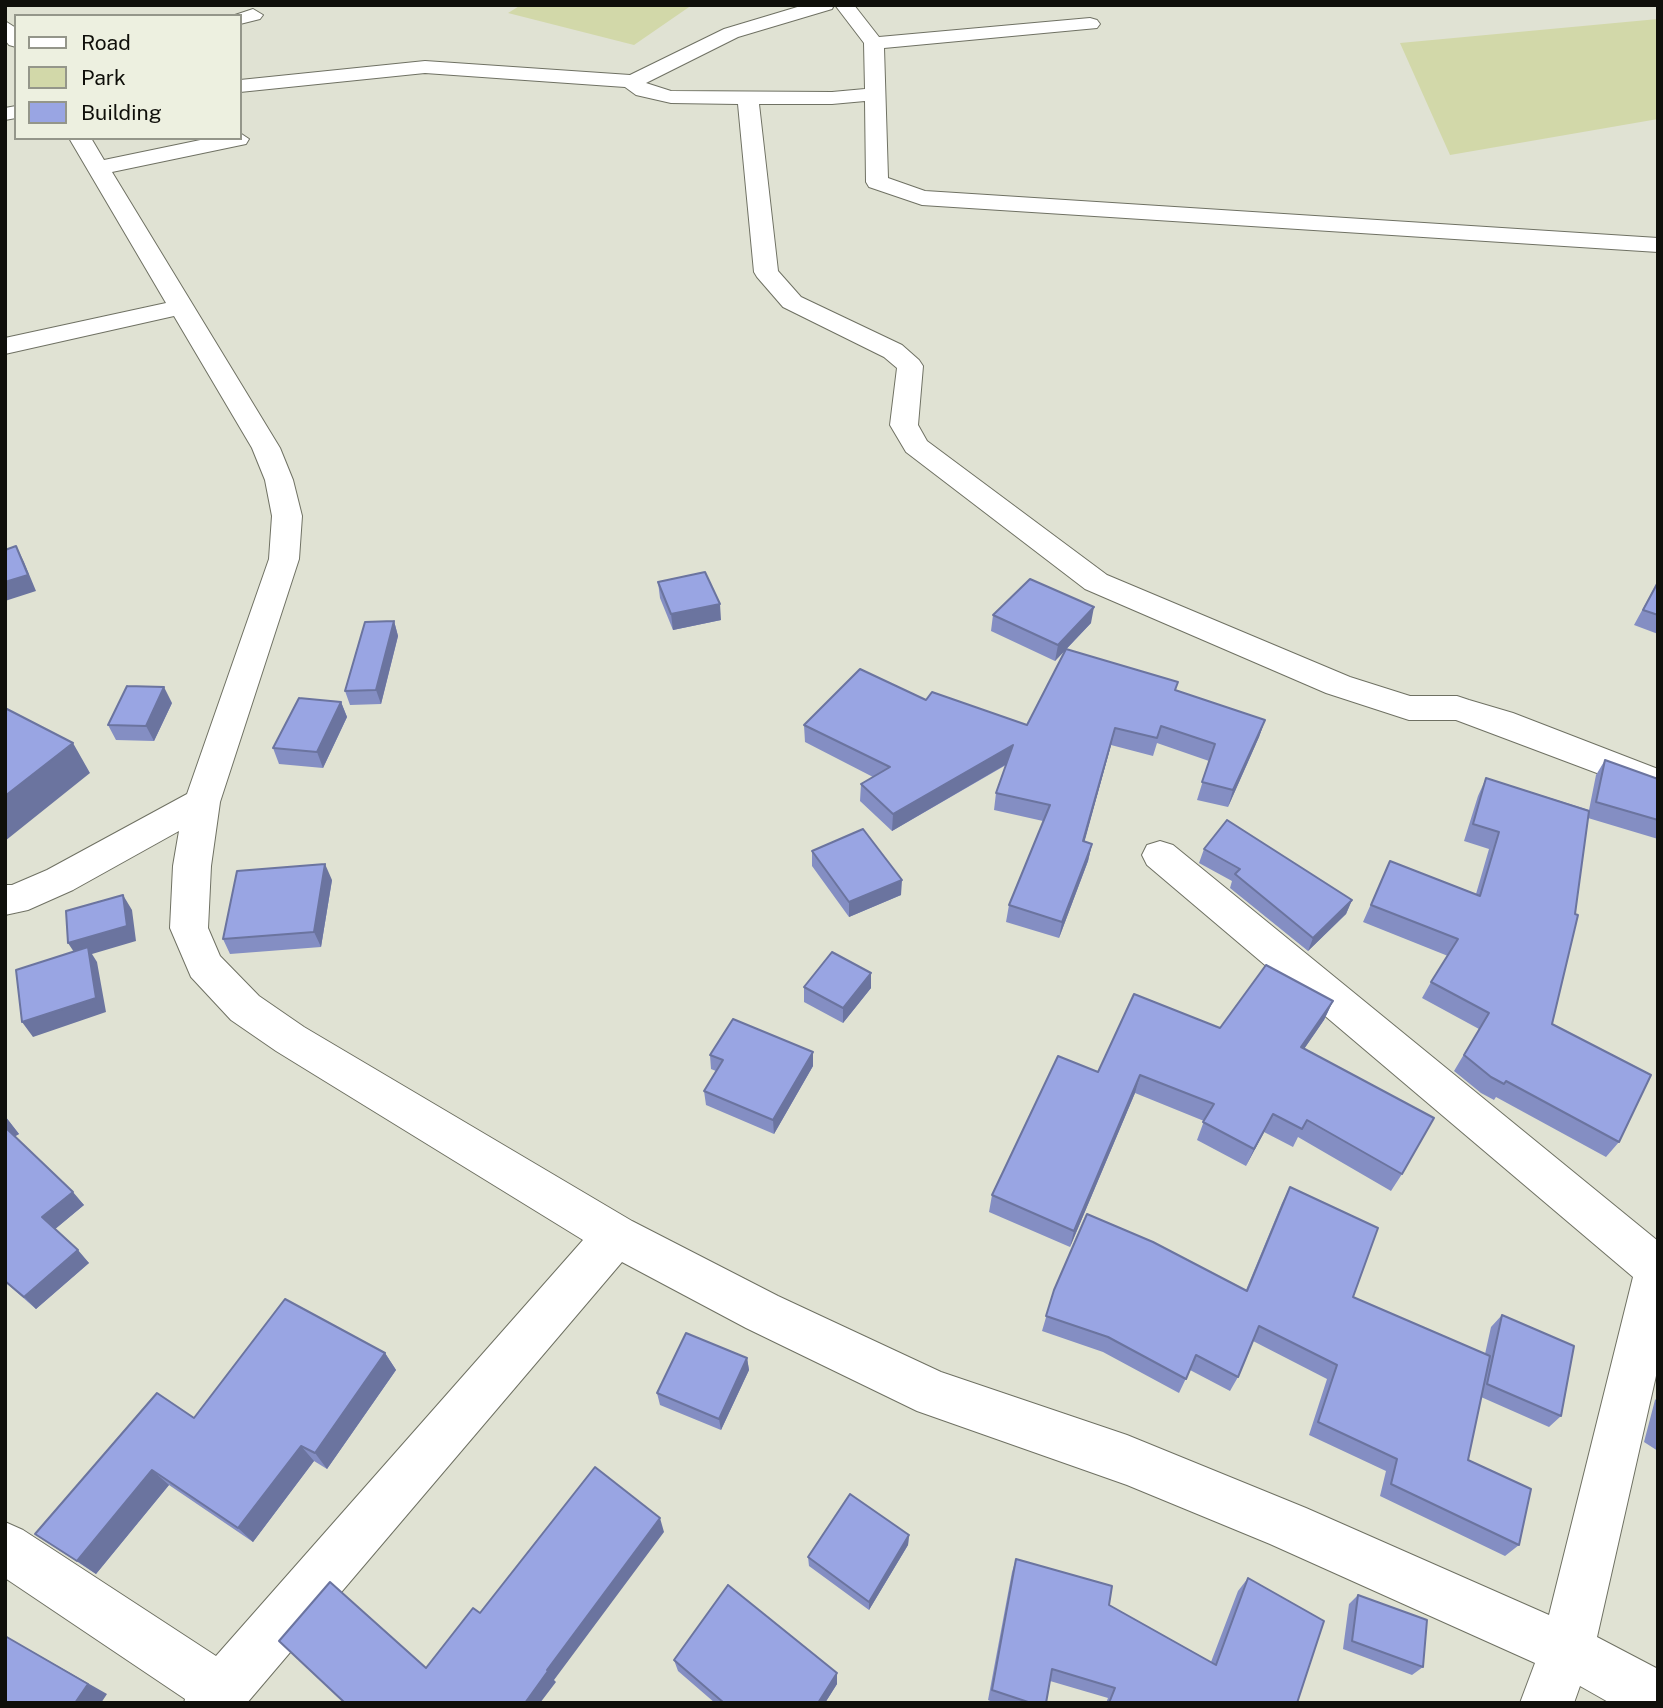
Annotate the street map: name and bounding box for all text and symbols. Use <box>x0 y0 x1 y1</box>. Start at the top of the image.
legend <box>14 14 242 140</box>
text: Road <box>81 30 131 55</box>
text: Park <box>81 65 126 90</box>
text: Building <box>81 100 162 125</box>

